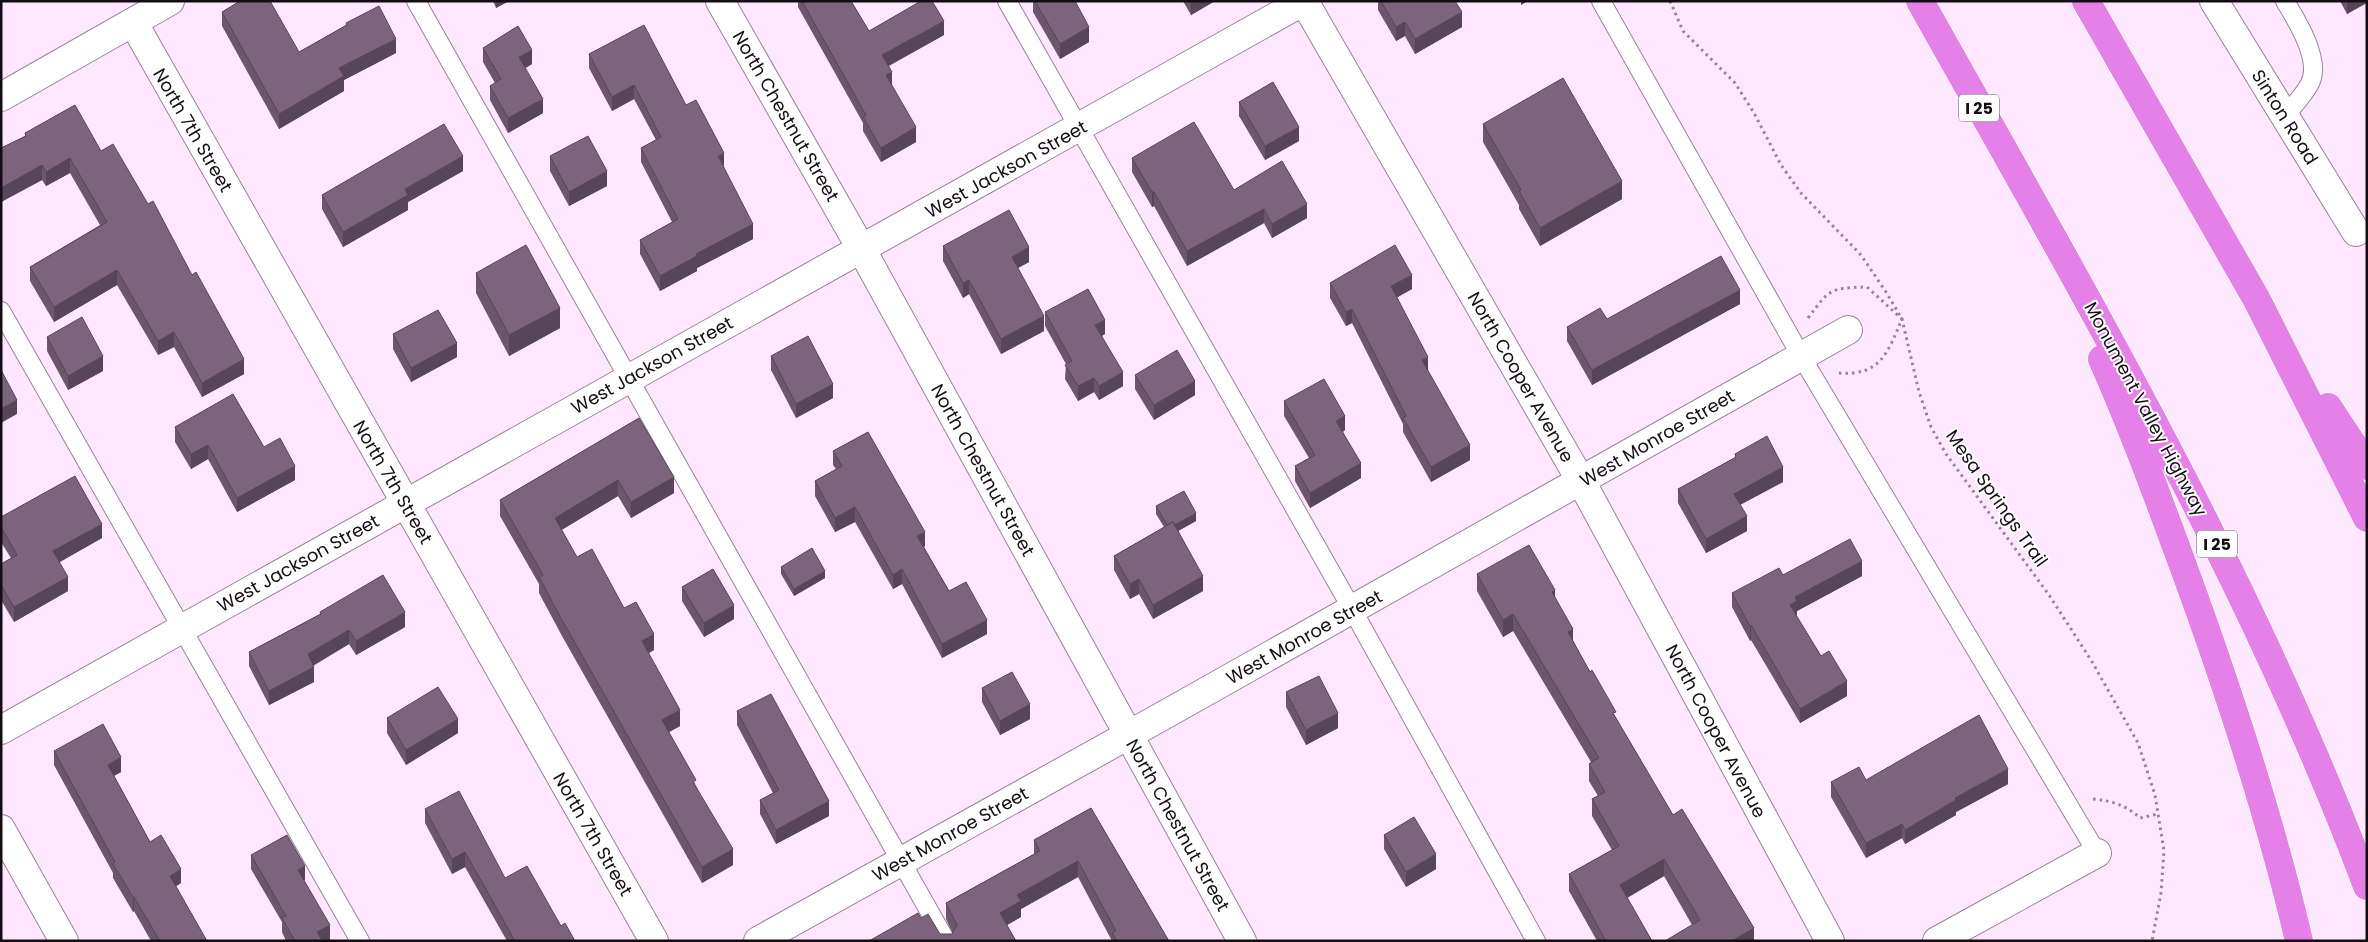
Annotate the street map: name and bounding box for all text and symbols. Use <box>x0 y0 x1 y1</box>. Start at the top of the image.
street label: North Chestnut Street <box>727 26 845 206</box>
street label: North 7th Street <box>147 63 239 197</box>
street label: Sinton Road <box>2246 65 2324 169</box>
road number: I 25 <box>1959 95 1999 122</box>
street label: West Jackson Street <box>921 114 1091 224</box>
street label: North Cooper Avenue <box>1462 287 1580 467</box>
street label: Monument Valley Highway <box>2079 297 2213 521</box>
street label: West Jackson Street <box>567 310 737 420</box>
street label: North Chestnut Street <box>925 379 1041 561</box>
street label: West Monroe Street <box>1575 383 1739 493</box>
street label: North 7th Street <box>347 415 439 549</box>
street label: Mesa Springs Trail <box>1940 424 2054 572</box>
street label: West Jackson Street <box>213 508 383 618</box>
road number: I 25 <box>2197 530 2237 558</box>
street label: West Monroe Street <box>1221 584 1387 690</box>
street label: North Cooper Avenue <box>1660 640 1772 822</box>
street label: North Chestnut Street <box>1120 734 1236 916</box>
street label: North 7th Street <box>547 767 639 901</box>
street label: West Monroe Street <box>867 781 1033 887</box>

